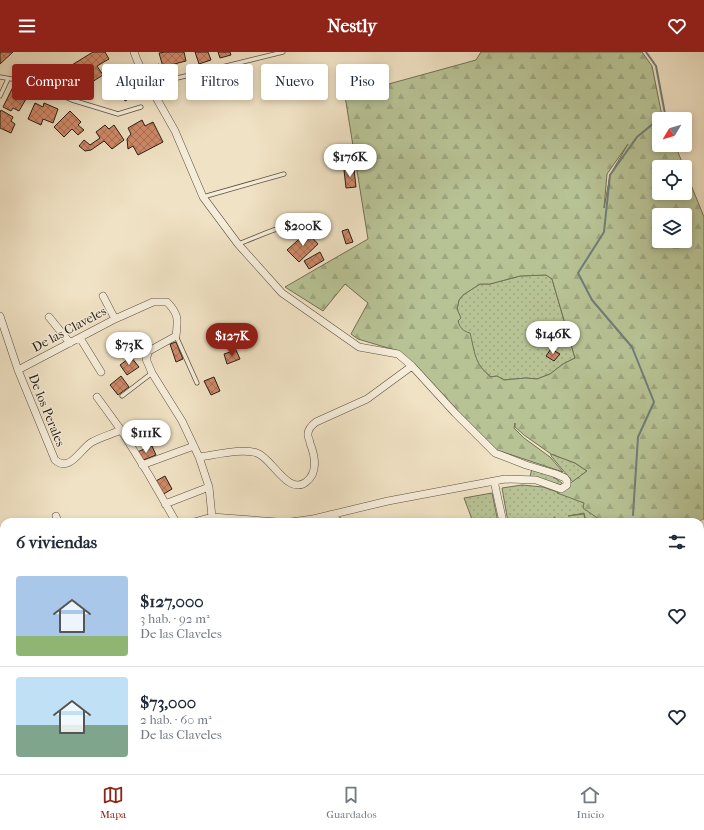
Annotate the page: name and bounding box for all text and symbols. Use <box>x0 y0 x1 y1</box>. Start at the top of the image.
icon: menu <box>16 15 38 37</box>
icon: heart <box>666 15 688 37</box>
text: Nestly <box>327 16 377 37</box>
chip: Comprar <box>12 64 94 100</box>
chip: Alquilar <box>102 64 178 100</box>
chip: Filtros <box>186 64 253 100</box>
chip: Nuevo <box>261 64 328 100</box>
chip: Piso <box>336 64 389 100</box>
north arrow <box>652 112 692 152</box>
map controls <box>652 112 692 248</box>
pin: $176K <box>322 144 378 178</box>
text: $176K <box>333 149 367 164</box>
button: locate <box>652 160 692 200</box>
button: layers <box>652 208 692 248</box>
pin: $200K <box>275 213 331 247</box>
text: $200K <box>284 218 322 233</box>
street label: De las Claveles <box>29 303 109 355</box>
pin: $146K <box>525 321 581 355</box>
pin: $127K <box>204 323 260 357</box>
text: $146K <box>535 326 571 341</box>
text: $127K <box>215 328 249 343</box>
pin: $73K <box>105 332 153 366</box>
text: $73K <box>115 337 143 352</box>
street label: De los Perales <box>26 371 68 449</box>
pin: $111K <box>118 420 174 454</box>
text: $111K <box>131 425 161 440</box>
icon: filters <box>666 531 688 553</box>
text: 6 viviendas <box>16 532 97 552</box>
text: $127,000 <box>140 591 204 611</box>
icon: home <box>48 592 96 640</box>
icon: heart <box>666 605 688 627</box>
text: 3 hab. · 92 m² <box>140 611 210 626</box>
text: De las Claveles <box>140 626 222 641</box>
text: $73,000 <box>140 692 196 712</box>
icon: home <box>48 693 96 741</box>
icon: heart <box>666 706 688 728</box>
text: 2 hab. · 60 m² <box>140 712 212 727</box>
text: De las Claveles <box>140 727 222 742</box>
tab: Mapa <box>100 784 126 821</box>
tab: Guardados <box>326 784 377 821</box>
tab: Inicio <box>577 784 604 821</box>

